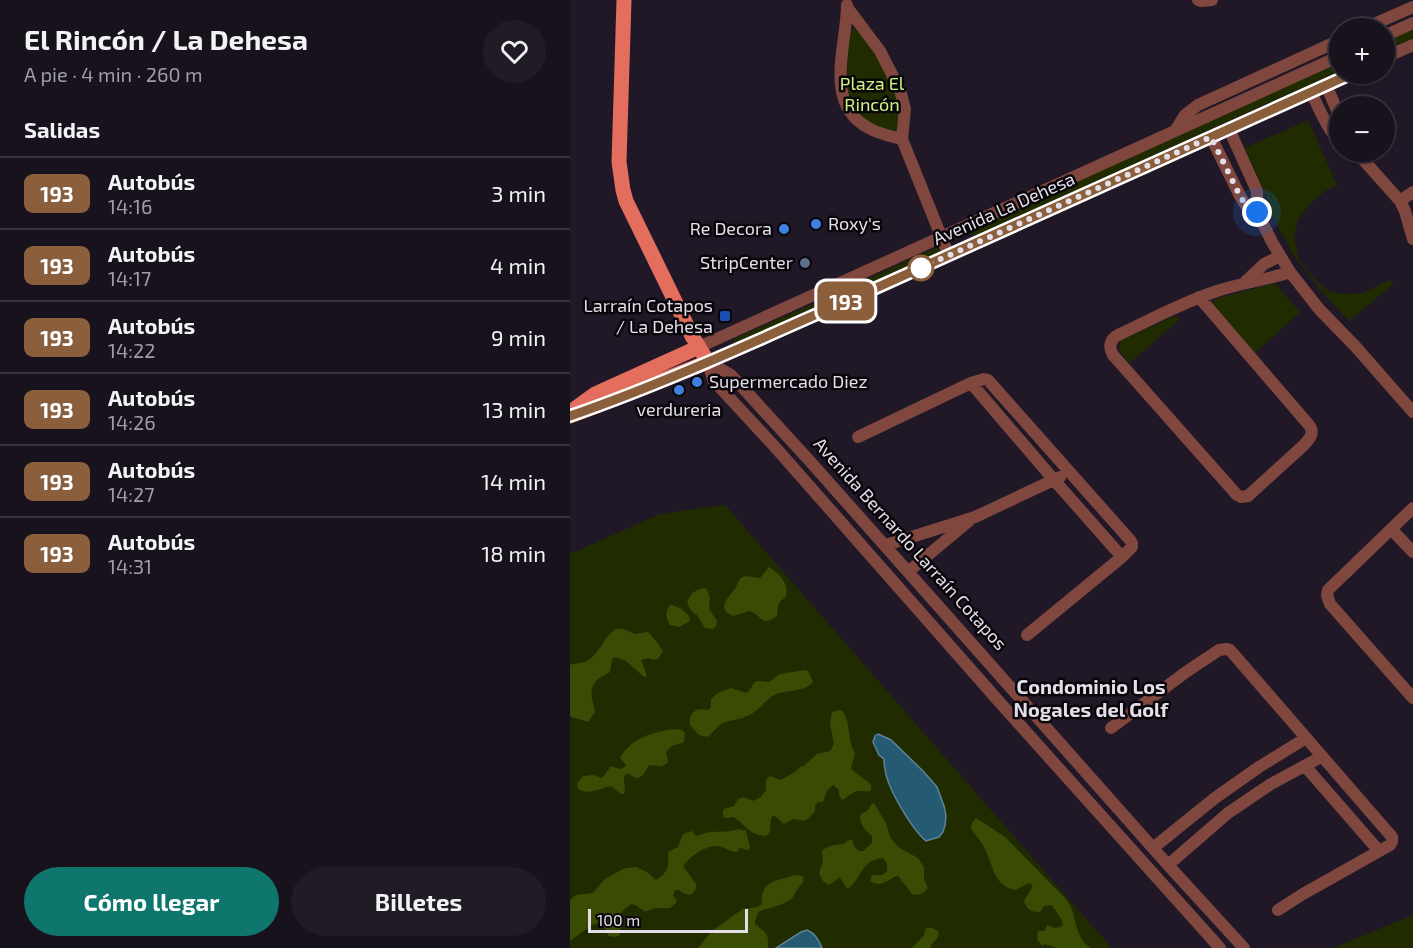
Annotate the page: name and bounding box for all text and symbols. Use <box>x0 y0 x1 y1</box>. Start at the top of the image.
map controls <box>1329 18 1395 162</box>
button: + <box>1329 18 1395 84</box>
button: heart <box>483 20 546 83</box>
text: El Rincón / La Dehesa <box>24 22 308 56</box>
text: A pie · 4 min · 260 m <box>24 62 203 86</box>
park label: Plaza El Rincón <box>840 72 905 115</box>
button: − <box>1329 96 1395 162</box>
text: Salidas <box>24 116 100 142</box>
street label: Avenida La Dehesa <box>929 167 1078 249</box>
text: Autobús <box>108 168 195 194</box>
text: 3 min <box>491 180 546 206</box>
text: 193 <box>40 181 74 206</box>
text: 14:16 <box>108 194 152 218</box>
your location <box>1242 197 1272 227</box>
place label: Roxy's <box>828 212 881 234</box>
place label: Re Decora <box>690 217 772 239</box>
marker: Roxy's <box>809 217 823 231</box>
marker: Re Decora <box>777 222 791 236</box>
text: Autobús <box>108 240 195 266</box>
place label: StripCenter <box>700 251 793 273</box>
text: 4 min <box>490 252 546 278</box>
text: 193 <box>40 253 74 278</box>
unlabelled marker <box>908 255 934 281</box>
marker: StripCenter <box>798 256 812 270</box>
text: 14:17 <box>108 266 151 290</box>
line badge: 193 <box>812 282 880 320</box>
text: 193 <box>829 289 863 314</box>
place label: Larraín Cotapos / La Dehesa <box>584 294 713 337</box>
marker: Larraín Cotapos / La Dehesa <box>718 309 732 323</box>
text: Autobús <box>108 312 195 338</box>
text: 9 min <box>491 324 546 350</box>
text: 193 <box>40 325 74 350</box>
text: 14:22 <box>108 338 155 362</box>
place label: Supermercado Diez <box>709 370 868 392</box>
marker: Supermercado Diez <box>690 375 704 389</box>
marker: verdureria <box>672 383 686 397</box>
text: Autobús <box>108 384 195 410</box>
text: 13 min <box>483 396 546 422</box>
text: 193 <box>40 397 74 422</box>
place label: verdureria <box>637 398 721 420</box>
text: 14:26 <box>108 410 156 434</box>
street label: Avenida Bernardo Larraín Cotapos <box>809 432 1012 654</box>
text: Autobús <box>108 456 195 482</box>
text: 14 min <box>481 468 546 494</box>
text: 193 <box>40 469 74 494</box>
text: 14:27 <box>108 482 154 506</box>
text: Autobús <box>108 528 195 554</box>
text: 18 min <box>481 540 546 566</box>
text: 193 <box>40 541 74 566</box>
text: 14:31 <box>108 554 152 578</box>
district label: Condominio Los Nogales del Golf <box>1014 674 1169 721</box>
button: Cómo llegar <box>24 867 279 936</box>
button: Billetes <box>291 867 546 936</box>
scale bar <box>588 906 748 934</box>
text: 100 m <box>597 910 640 929</box>

